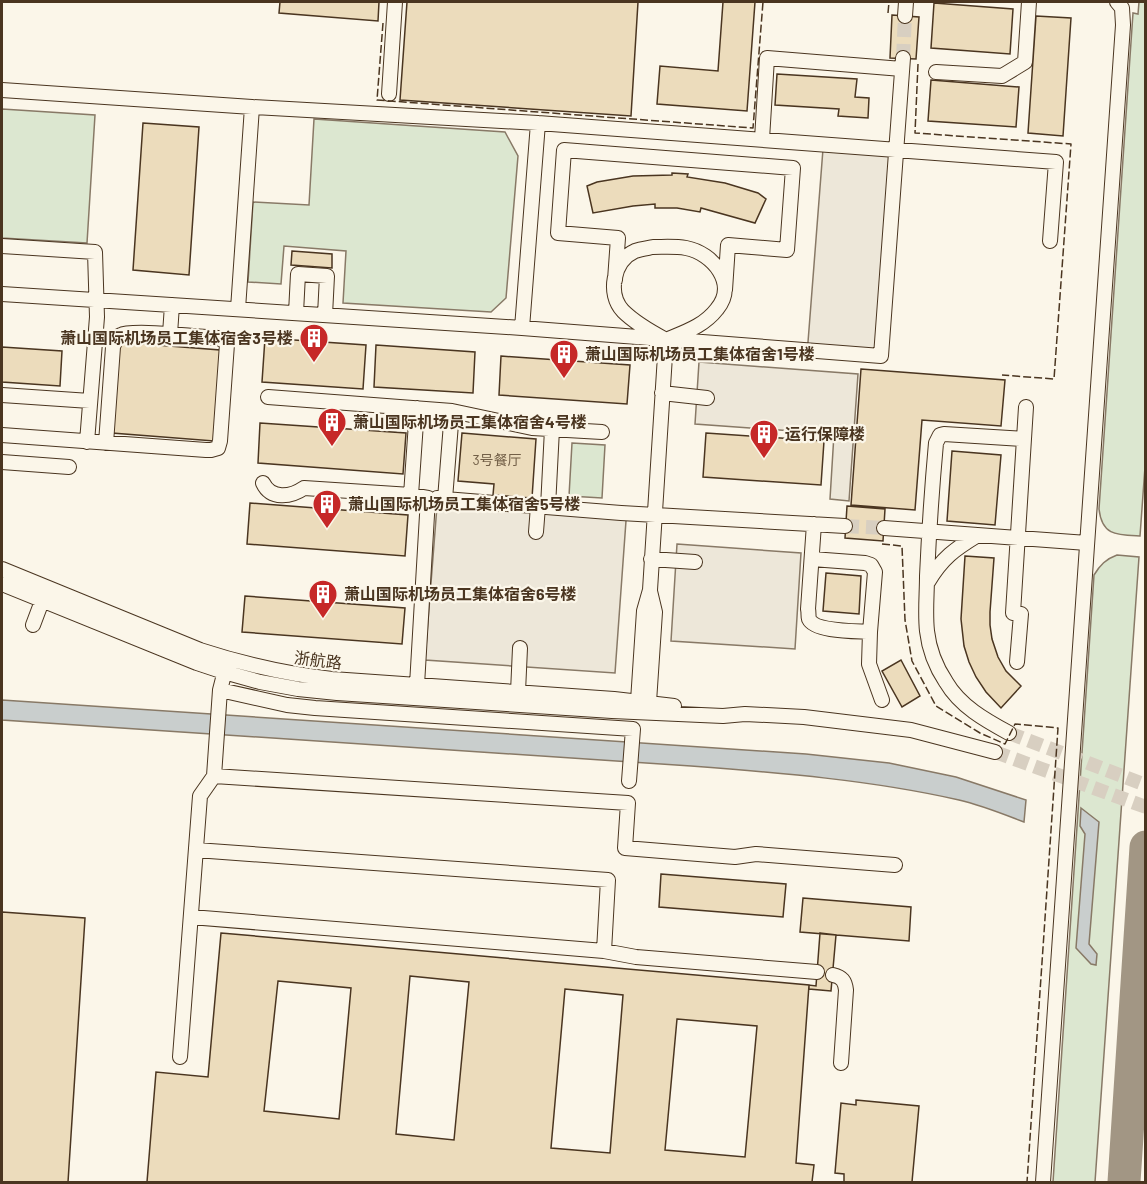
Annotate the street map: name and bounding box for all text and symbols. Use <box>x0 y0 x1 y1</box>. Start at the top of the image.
building icon: 萧山国际机场员工集体宿舍3号楼 <box>298 322 330 364</box>
place label: 萧山国际机场员工集体宿舍3号楼 <box>60 328 293 347</box>
building icon: 萧山国际机场员工集体宿舍1号楼 <box>548 338 580 380</box>
place label: 萧山国际机场员工集体宿舍1号楼 <box>585 344 815 363</box>
building icon: 萧山国际机场员工集体宿舍4号楼 <box>316 406 348 448</box>
place label: 萧山国际机场员工集体宿舍4号楼 <box>353 412 587 431</box>
building icon: 运行保障楼 <box>748 418 780 460</box>
place label: 运行保障楼 <box>785 424 865 443</box>
house number: 3号餐厅 <box>472 451 522 468</box>
building icon: 萧山国际机场员工集体宿舍5号楼 <box>311 488 343 530</box>
place label: 萧山国际机场员工集体宿舍5号楼 <box>348 494 581 513</box>
building icon: 萧山国际机场员工集体宿舍6号楼 <box>307 578 339 620</box>
place label: 萧山国际机场员工集体宿舍6号楼 <box>344 584 577 603</box>
street label: 浙航路 <box>293 647 343 672</box>

